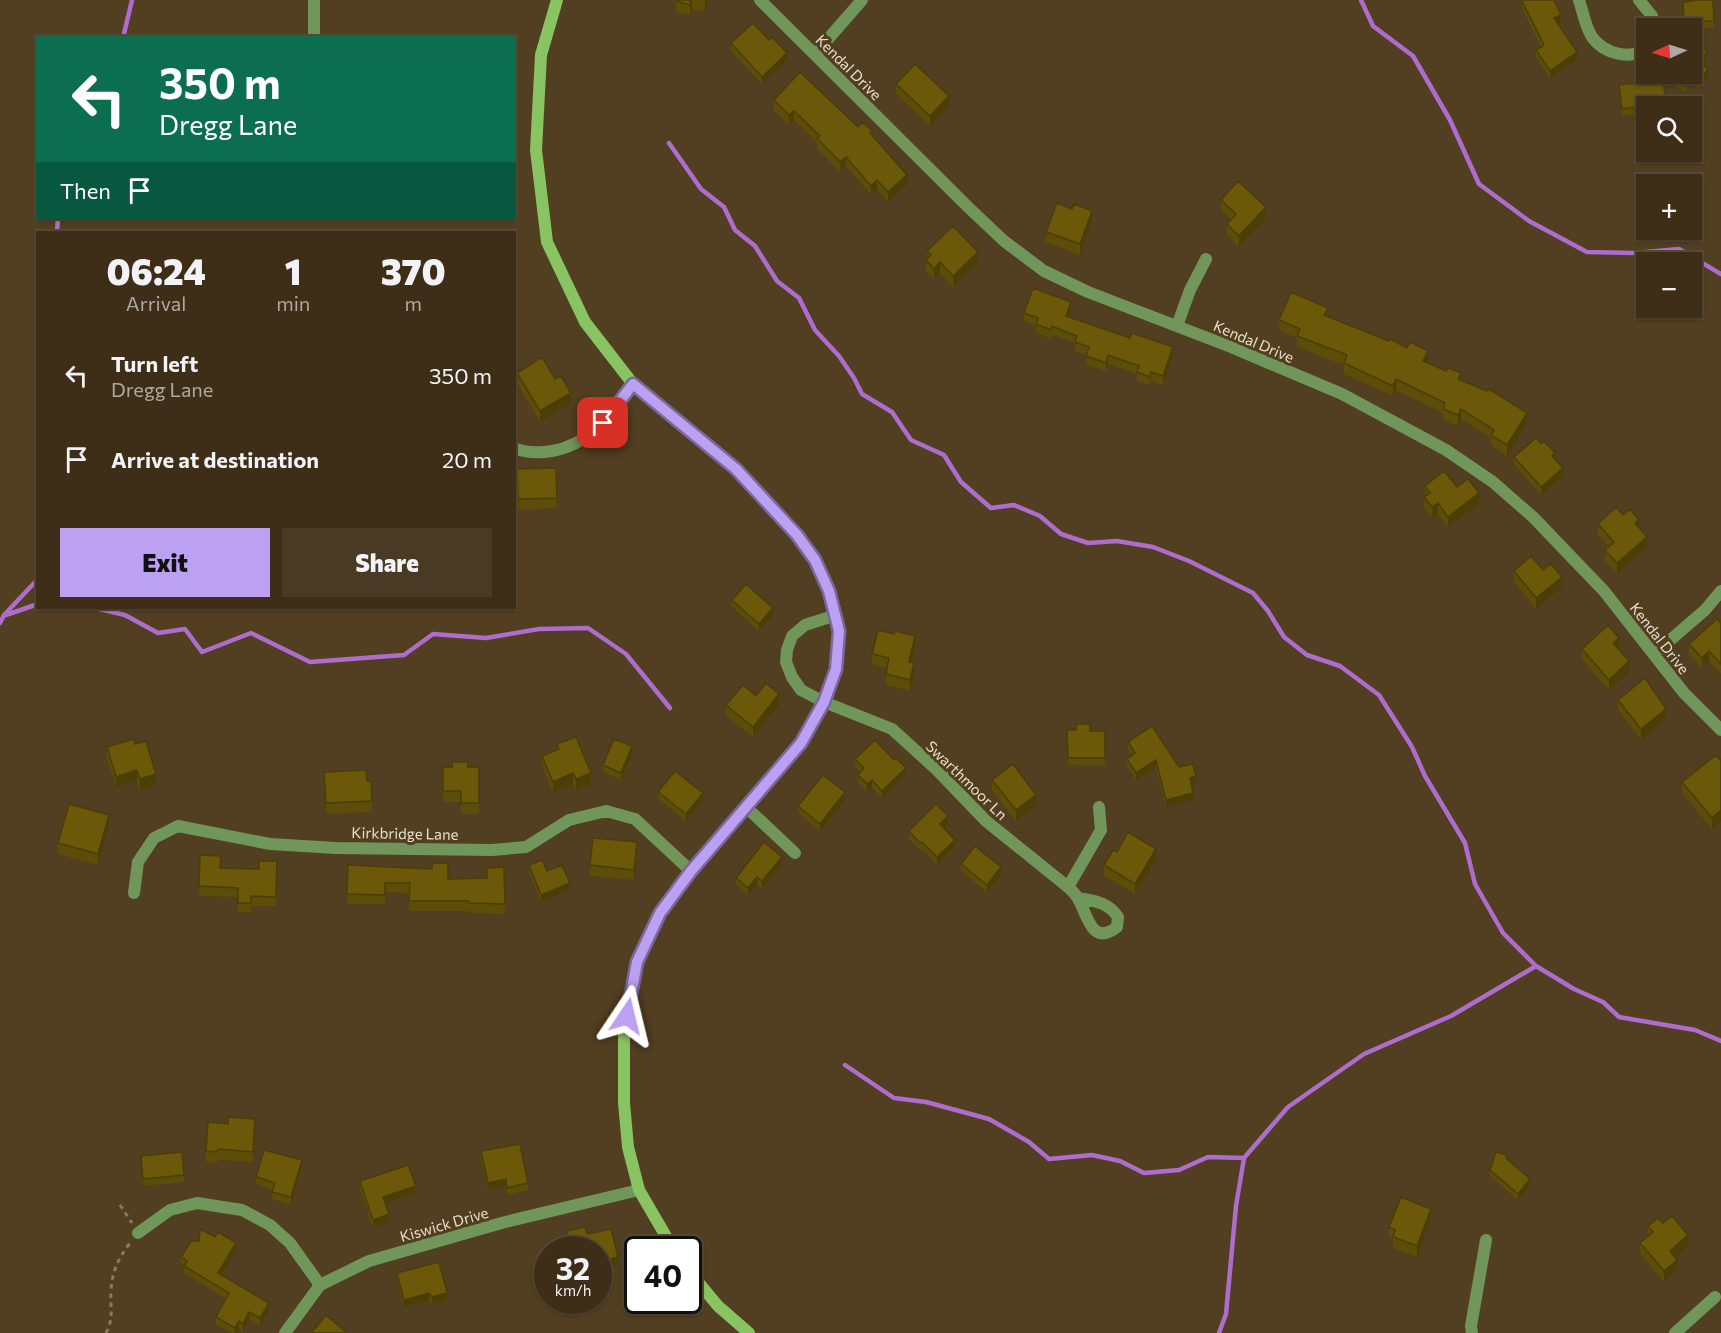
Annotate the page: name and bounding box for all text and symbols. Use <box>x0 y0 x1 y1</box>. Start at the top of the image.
north arrow <box>1636 18 1702 84</box>
map controls <box>1636 18 1702 318</box>
street label: Kendal Drive <box>812 30 886 104</box>
text: 350 m <box>159 56 281 108</box>
icon: left <box>60 60 138 138</box>
button: search <box>1636 96 1702 162</box>
text: Dregg Lane <box>159 108 297 141</box>
icon: arrive <box>123 174 156 207</box>
button: + <box>1636 174 1702 240</box>
text: Then <box>60 177 111 204</box>
text: 06:24 <box>106 248 206 292</box>
text: 1 <box>285 248 302 292</box>
text: 370 <box>381 248 446 292</box>
button: − <box>1636 252 1702 318</box>
text: Arrival <box>126 291 186 315</box>
text: min <box>276 291 310 315</box>
text: m <box>404 291 422 315</box>
street label: Kendal Drive <box>1211 316 1297 366</box>
text: Turn left <box>111 350 198 377</box>
icon: left <box>60 359 93 392</box>
text: 350 m <box>429 362 492 389</box>
text: Dregg Lane <box>111 377 213 401</box>
pin <box>577 397 628 448</box>
icon: arrive <box>586 406 619 439</box>
icon: arrive <box>60 443 93 476</box>
text: Arrive at destination <box>111 446 319 473</box>
text: 20 m <box>442 446 492 473</box>
button: Exit <box>60 528 270 597</box>
button: Share <box>282 528 492 597</box>
street label: Kendal Drive <box>1627 599 1693 677</box>
street label: Swarthmoor Ln <box>923 737 1011 823</box>
street label: Kirkbridge Lane <box>351 823 459 843</box>
position arrow <box>595 984 659 1048</box>
street label: Kiswick Drive <box>398 1203 490 1245</box>
speed limit sign: 40 <box>624 1236 702 1314</box>
text: 32 <box>556 1249 590 1286</box>
text: km/h <box>555 1281 591 1299</box>

